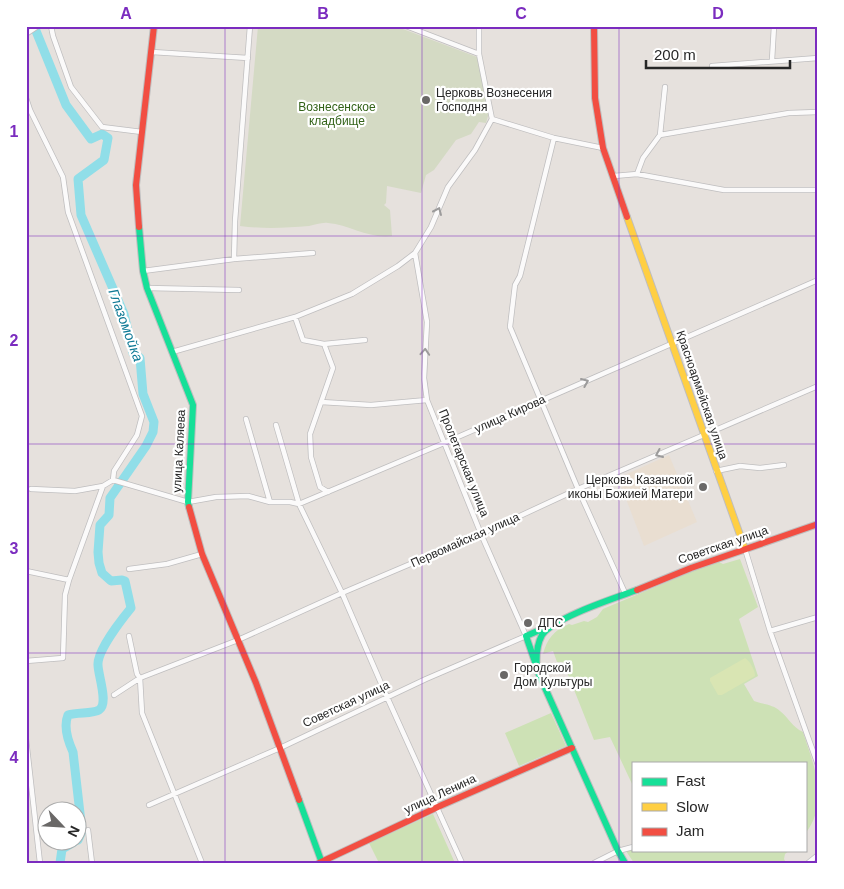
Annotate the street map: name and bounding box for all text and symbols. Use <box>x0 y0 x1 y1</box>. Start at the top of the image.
text: A <box>120 5 132 22</box>
text: B <box>317 5 329 22</box>
text: C <box>515 5 527 22</box>
text: D <box>712 5 724 22</box>
scale bar <box>646 38 790 70</box>
text: 200 m <box>654 46 696 63</box>
place label: Церковь Вознесения Господня <box>436 86 552 114</box>
marker: Церковь Вознесения Господня <box>420 94 432 106</box>
park label: Вознесенское кладбище <box>298 100 376 128</box>
text: 1 <box>10 123 19 140</box>
one-way arrow <box>431 207 442 216</box>
water label: Глазомойка <box>105 287 147 364</box>
street label: Красноармейская улица <box>673 329 731 462</box>
text: 2 <box>10 332 19 349</box>
one-way arrow <box>420 348 431 356</box>
one-way arrow <box>580 377 589 388</box>
street label: улица Кирова <box>472 392 548 436</box>
street label: Пролетарская улица <box>436 407 492 519</box>
street label: улица Каляева <box>170 409 188 493</box>
one-way arrow <box>655 447 664 458</box>
place label: Церковь Казанской иконы Божией Матери <box>568 473 693 501</box>
marker: Церковь Казанской иконы Божией Матери <box>697 481 709 493</box>
street label: Первомайская улица <box>408 510 522 570</box>
street label: Советская улица <box>676 523 770 567</box>
text: 3 <box>10 540 19 557</box>
place label: ДПС <box>538 616 564 630</box>
marker: ДПС <box>522 617 534 629</box>
place label: Городской Дом Культуры <box>514 661 592 689</box>
marker: Городской Дом Культуры <box>498 669 510 681</box>
street label: Советская улица <box>300 678 392 730</box>
text: 4 <box>10 749 19 766</box>
legend <box>632 762 806 852</box>
street label: улица Ленина <box>402 771 478 817</box>
text: Fast <box>676 772 706 789</box>
text: Slow <box>676 798 709 815</box>
north arrow <box>38 802 88 852</box>
text: Jam <box>676 822 704 839</box>
text: N <box>64 824 83 839</box>

